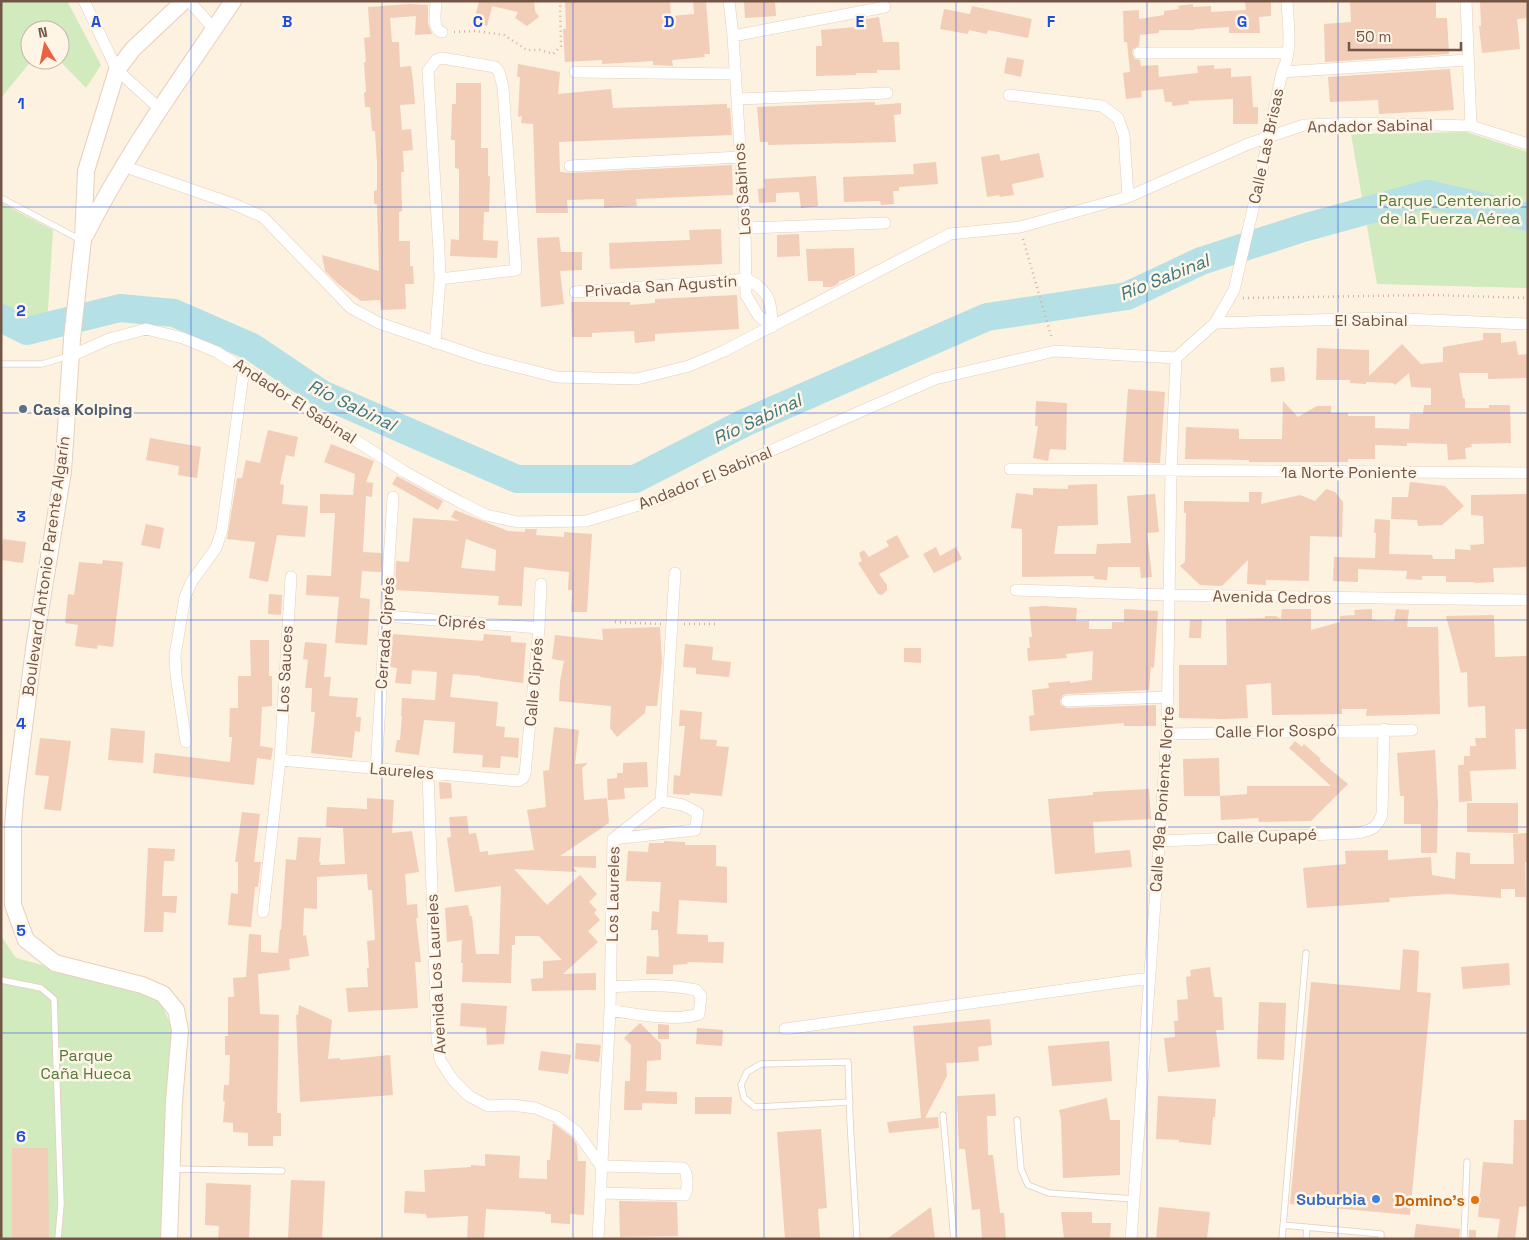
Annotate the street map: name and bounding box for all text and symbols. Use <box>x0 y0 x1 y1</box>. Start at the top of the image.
text: A <box>91 11 101 32</box>
text: B <box>282 11 292 32</box>
text: C <box>473 11 483 32</box>
text: D <box>664 11 674 32</box>
text: E <box>856 11 865 32</box>
text: F <box>1047 11 1056 32</box>
text: G <box>1237 11 1247 32</box>
north arrow <box>20 20 70 70</box>
scale bar <box>1349 20 1462 52</box>
text: N <box>37 23 49 42</box>
text: 50 m <box>1356 27 1391 46</box>
street label: Calle Las Brisas <box>1243 86 1289 206</box>
text: 1 <box>17 93 25 114</box>
street label: Andador Sabinal <box>1307 114 1433 138</box>
street label: Los Sabinos <box>728 142 756 236</box>
park label: Parque Centenario de la Fuerza Aérea <box>1379 190 1521 229</box>
water label: Río Sabinal <box>1116 248 1215 305</box>
street label: Privada San Agustín <box>584 270 738 302</box>
text: 2 <box>16 300 26 321</box>
street label: El Sabinal <box>1334 310 1408 331</box>
street label: Andador El Sabinal <box>229 353 361 449</box>
water label: Río Sabinal <box>304 374 402 437</box>
water label: Río Sabinal <box>709 387 807 449</box>
place label: Casa Kolping <box>33 399 133 420</box>
marker: Casa Kolping <box>17 403 29 415</box>
street label: Boulevard Antonio Parente Algarín <box>17 435 75 697</box>
street label: Andador El Sabinal <box>635 442 775 514</box>
street label: 1a Norte Poniente <box>1281 462 1417 483</box>
text: 3 <box>16 506 26 527</box>
street label: Cerrada Ciprés <box>371 576 399 690</box>
street label: Avenida Cedros <box>1212 585 1332 609</box>
street label: Ciprés <box>437 610 487 634</box>
street label: Los Sauces <box>272 625 298 713</box>
street label: Calle Ciprés <box>520 637 548 727</box>
street label: Calle 19a Poniente Norte <box>1145 705 1179 893</box>
text: 4 <box>16 713 26 734</box>
street label: Calle Flor Sospó <box>1215 719 1337 743</box>
street label: Laureles <box>369 758 435 784</box>
street label: Calle Cupapé <box>1217 824 1317 848</box>
street label: Los Laureles <box>602 846 624 942</box>
street label: Avenida Los Laureles <box>421 893 451 1055</box>
text: 5 <box>16 920 26 941</box>
park label: Parque Caña Hueca <box>40 1045 132 1084</box>
text: 6 <box>16 1126 26 1147</box>
place label: Suburbia <box>1296 1189 1366 1210</box>
place label: Domino's <box>1394 1190 1465 1211</box>
marker: Suburbia <box>1370 1193 1382 1205</box>
marker: Domino's <box>1469 1194 1481 1206</box>

